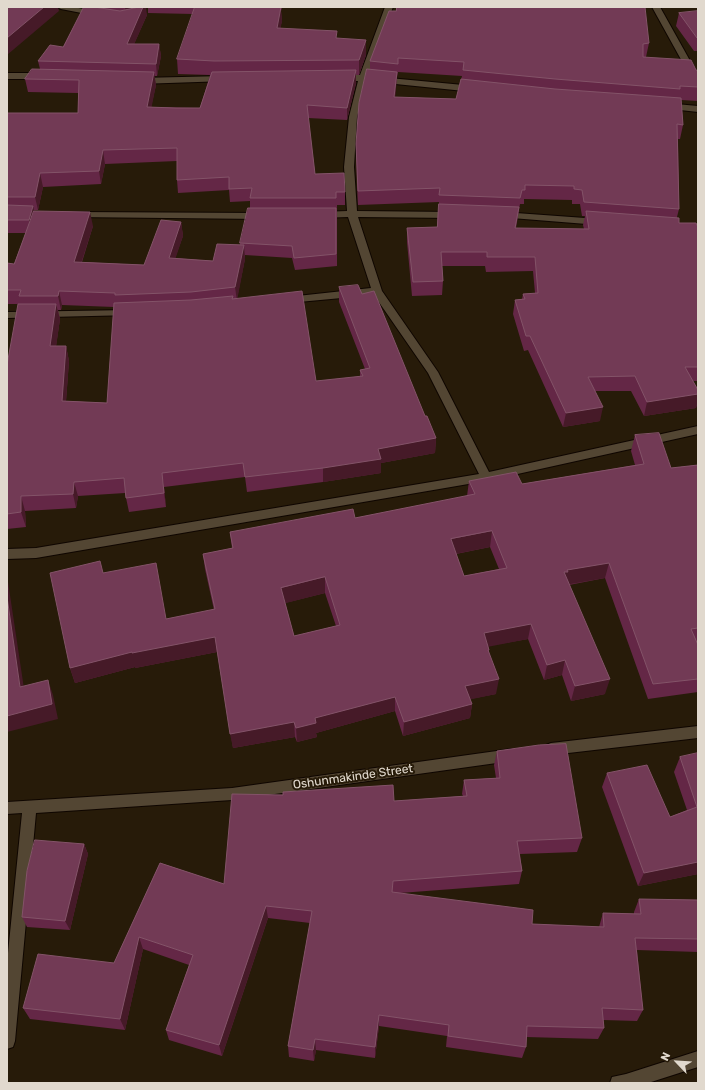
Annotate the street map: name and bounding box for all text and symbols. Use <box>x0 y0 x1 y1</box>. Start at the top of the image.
street label: Oshunmakinde Street <box>292 761 414 793</box>
north arrow <box>657 1042 697 1082</box>
text: N <box>658 1050 673 1063</box>

